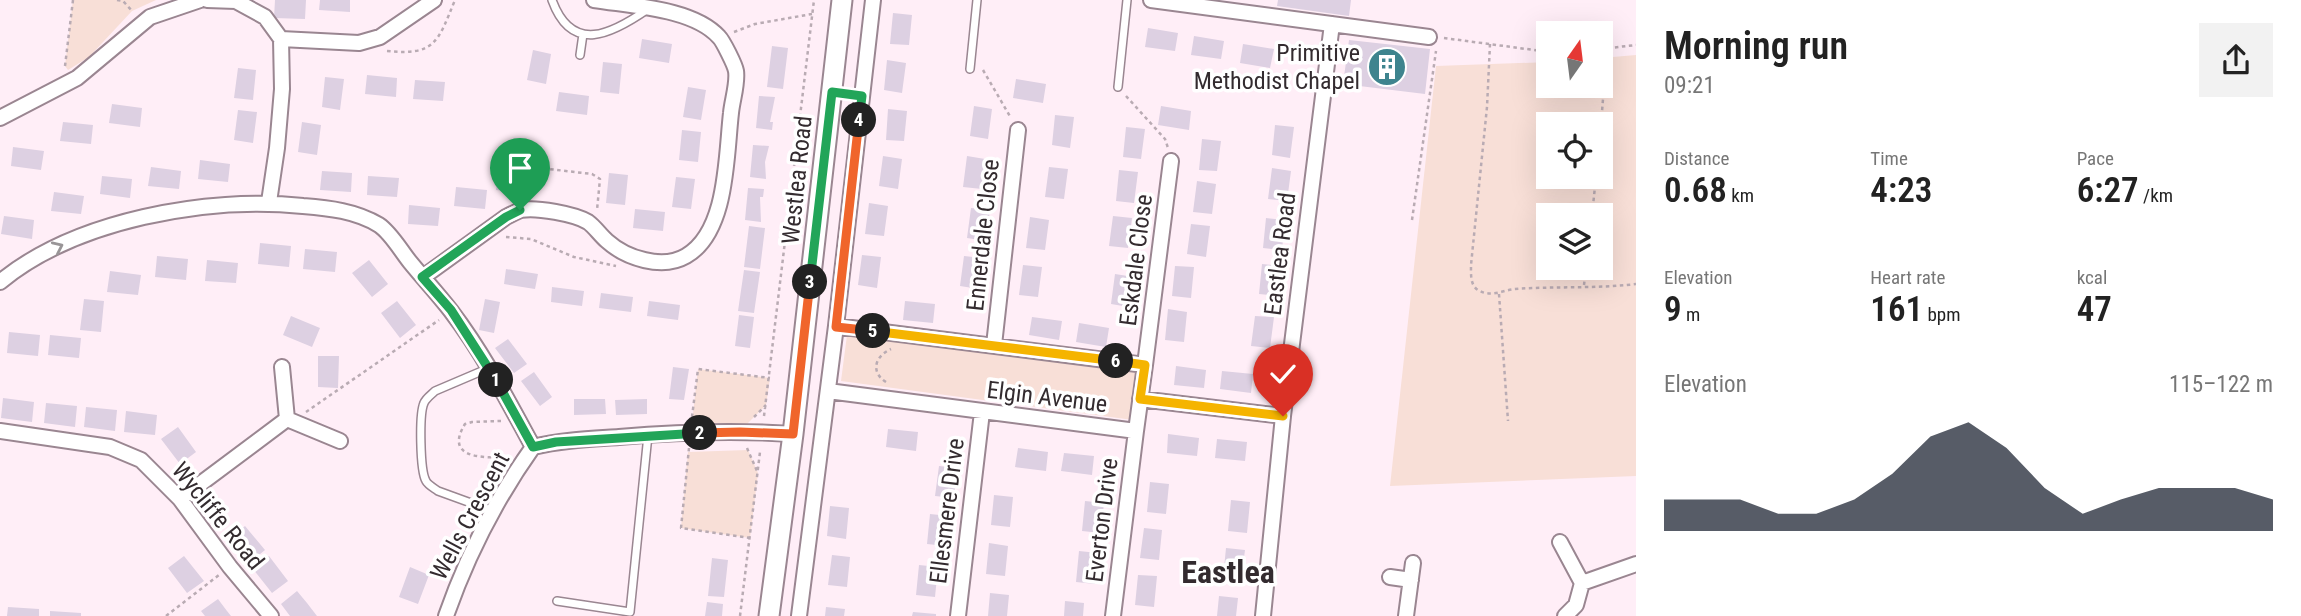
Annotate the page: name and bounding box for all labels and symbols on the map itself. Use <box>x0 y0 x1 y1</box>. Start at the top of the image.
north arrow <box>1536 21 1614 98</box>
place label: Primitive Methodist Chapel <box>1194 39 1360 95</box>
building icon: Primitive Methodist Chapel <box>1366 46 1408 88</box>
pin: 4 <box>842 102 876 138</box>
street label: Westlea Road <box>776 114 818 246</box>
pin <box>490 138 550 210</box>
street label: Ennerdale Close <box>961 158 1005 312</box>
street label: Eastlea Road <box>1259 191 1301 317</box>
street label: Eskdale Close <box>1114 193 1158 327</box>
one-way arrow <box>51 242 63 256</box>
pin: 3 <box>792 264 828 300</box>
pin: 5 <box>856 314 890 348</box>
pin: 6 <box>1098 344 1134 378</box>
pin <box>1253 344 1313 416</box>
pin: 1 <box>478 362 514 398</box>
street label: Elgin Avenue <box>985 376 1109 418</box>
pin: 2 <box>682 416 718 450</box>
street label: Ellesmere Drive <box>924 437 970 585</box>
street label: Wells Crescent <box>425 447 515 585</box>
street label: Everton Drive <box>1080 456 1124 584</box>
street label: Wycliffe Road <box>166 457 270 575</box>
district label: Eastlea <box>1181 553 1275 591</box>

